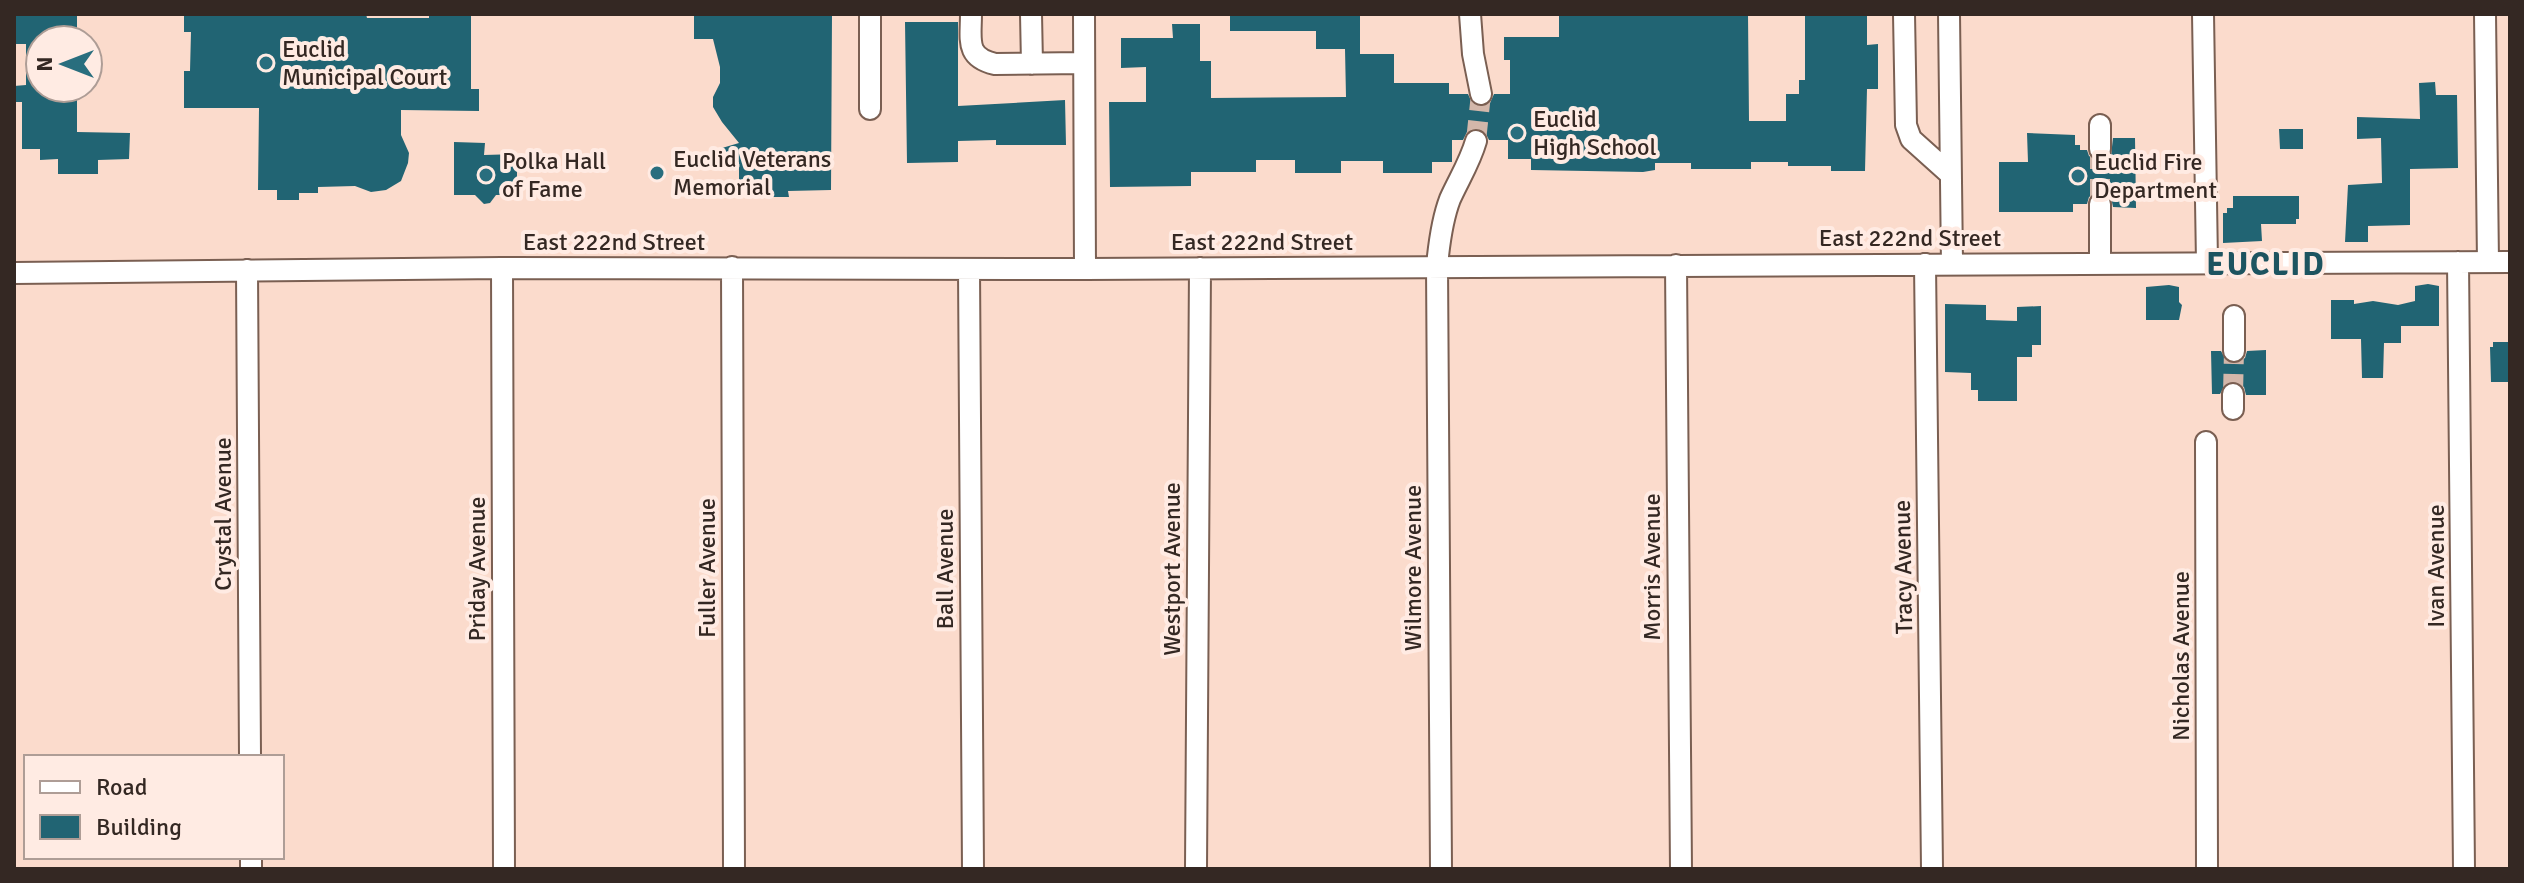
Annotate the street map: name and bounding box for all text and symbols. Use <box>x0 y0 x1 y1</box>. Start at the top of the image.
north arrow <box>24 24 104 104</box>
place label: Euclid Municipal Court <box>282 34 447 92</box>
marker: Euclid Municipal Court <box>257 54 275 72</box>
text: N <box>31 56 58 72</box>
place label: Euclid High School <box>1533 104 1656 162</box>
marker: Euclid High School <box>1508 124 1526 142</box>
place label: Euclid Veterans Memorial <box>673 144 831 202</box>
place label: Polka Hall of Fame <box>502 146 606 204</box>
place label: Euclid Fire Department <box>2094 147 2217 205</box>
marker: Euclid Veterans Memorial <box>648 164 666 182</box>
marker: Polka Hall of Fame <box>477 166 495 184</box>
marker: Euclid Fire Department <box>2069 167 2087 185</box>
street label: East 222nd Street <box>1819 223 2001 253</box>
street label: East 222nd Street <box>523 227 705 257</box>
street label: East 222nd Street <box>1171 227 1353 257</box>
district label: EUCLID <box>2206 245 2326 284</box>
street label: Crystal Avenue <box>208 437 238 591</box>
street label: Westport Avenue <box>1157 482 1187 656</box>
street label: Wilmore Avenue <box>1398 485 1428 651</box>
street label: Morris Avenue <box>1637 493 1667 641</box>
street label: Priday Avenue <box>462 496 492 642</box>
street label: Fuller Avenue <box>692 498 722 638</box>
street label: Tracy Avenue <box>1887 500 1919 634</box>
street label: Ivan Avenue <box>2421 504 2451 628</box>
street label: Ball Avenue <box>930 509 960 629</box>
street label: Nicholas Avenue <box>2166 571 2196 741</box>
legend <box>24 755 284 859</box>
text: Road <box>96 772 147 802</box>
text: Building <box>96 812 182 842</box>

